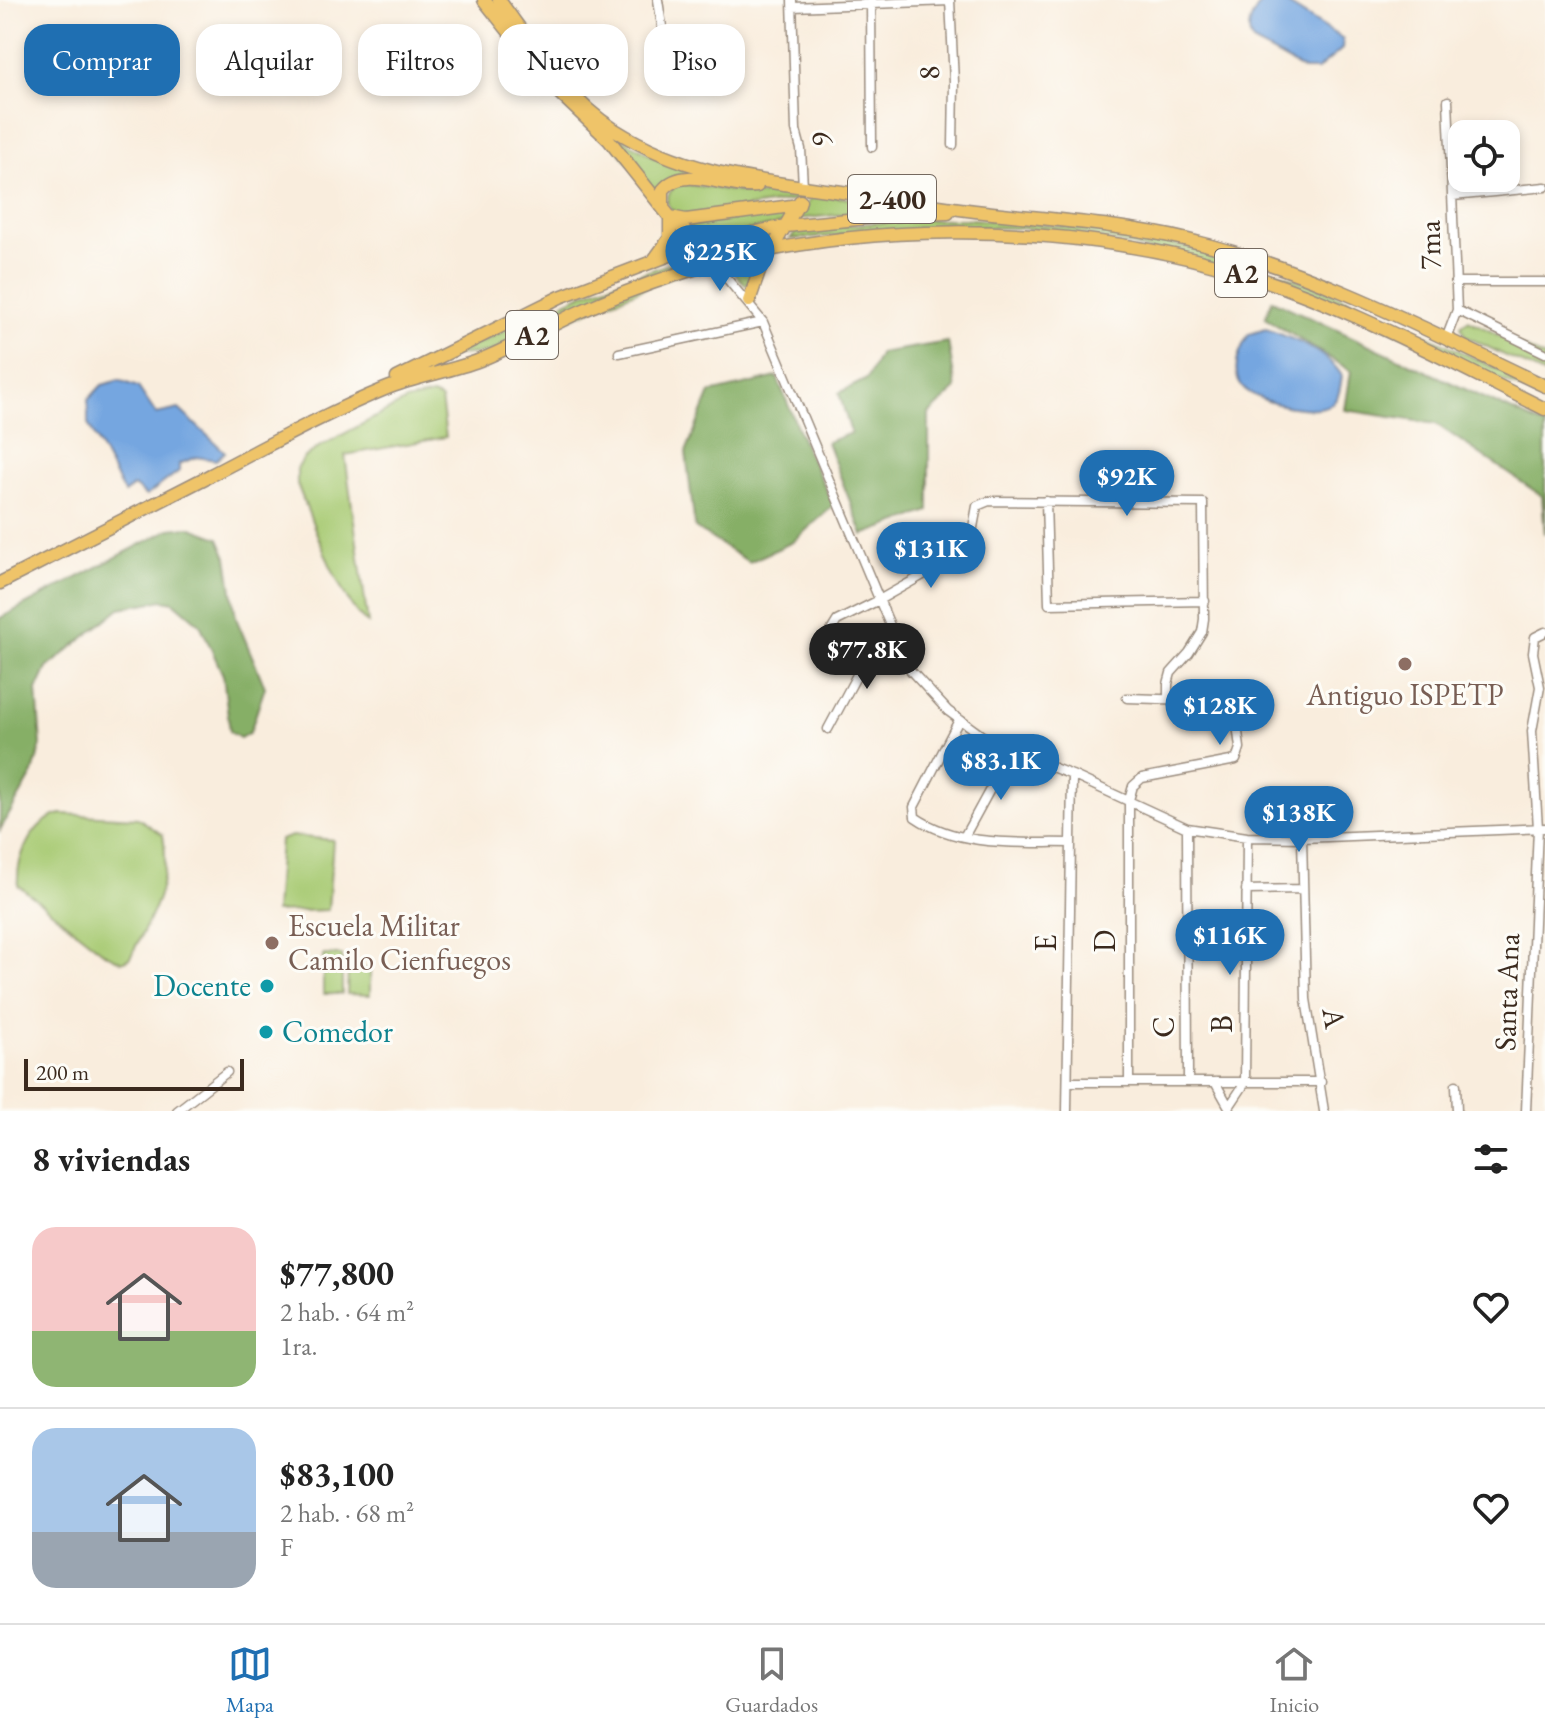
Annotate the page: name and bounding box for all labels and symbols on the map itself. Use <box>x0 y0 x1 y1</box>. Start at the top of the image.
street label: 8 <box>909 65 948 81</box>
street label: 6 <box>803 128 844 148</box>
road number: 2-400 <box>848 175 936 223</box>
street label: 7ma <box>1410 220 1449 270</box>
pin: $225K <box>664 225 776 293</box>
road number: A2 <box>1215 249 1267 297</box>
road number: A2 <box>506 311 558 359</box>
pin: $92K <box>1080 450 1174 518</box>
pin: $131K <box>875 522 987 590</box>
pin: $77.8K <box>802 623 932 691</box>
marker: Antiguo ISPETP <box>1396 655 1414 673</box>
place label: Antiguo ISPETP <box>1305 675 1504 714</box>
pin: $128K <box>1164 679 1276 747</box>
pin: $83.1K <box>936 734 1066 802</box>
pin: $138K <box>1243 786 1355 854</box>
place label: Escuela Militar Camilo Cienfuegos <box>288 906 511 979</box>
pin: $116K <box>1174 909 1286 977</box>
street label: D <box>1085 930 1124 952</box>
street label: Santa Ana <box>1485 932 1528 1051</box>
marker: Escuela Militar Camilo Cienfuegos <box>263 934 281 952</box>
street label: E <box>1026 934 1065 951</box>
place label: Docente <box>153 966 251 1005</box>
marker: Docente <box>258 977 276 995</box>
street label: A <box>1313 1003 1356 1032</box>
place label: Comedor <box>282 1012 393 1051</box>
street label: B <box>1202 1015 1241 1033</box>
street label: C <box>1144 1016 1183 1038</box>
marker: Comedor <box>257 1023 275 1041</box>
scale bar <box>24 1055 244 1091</box>

